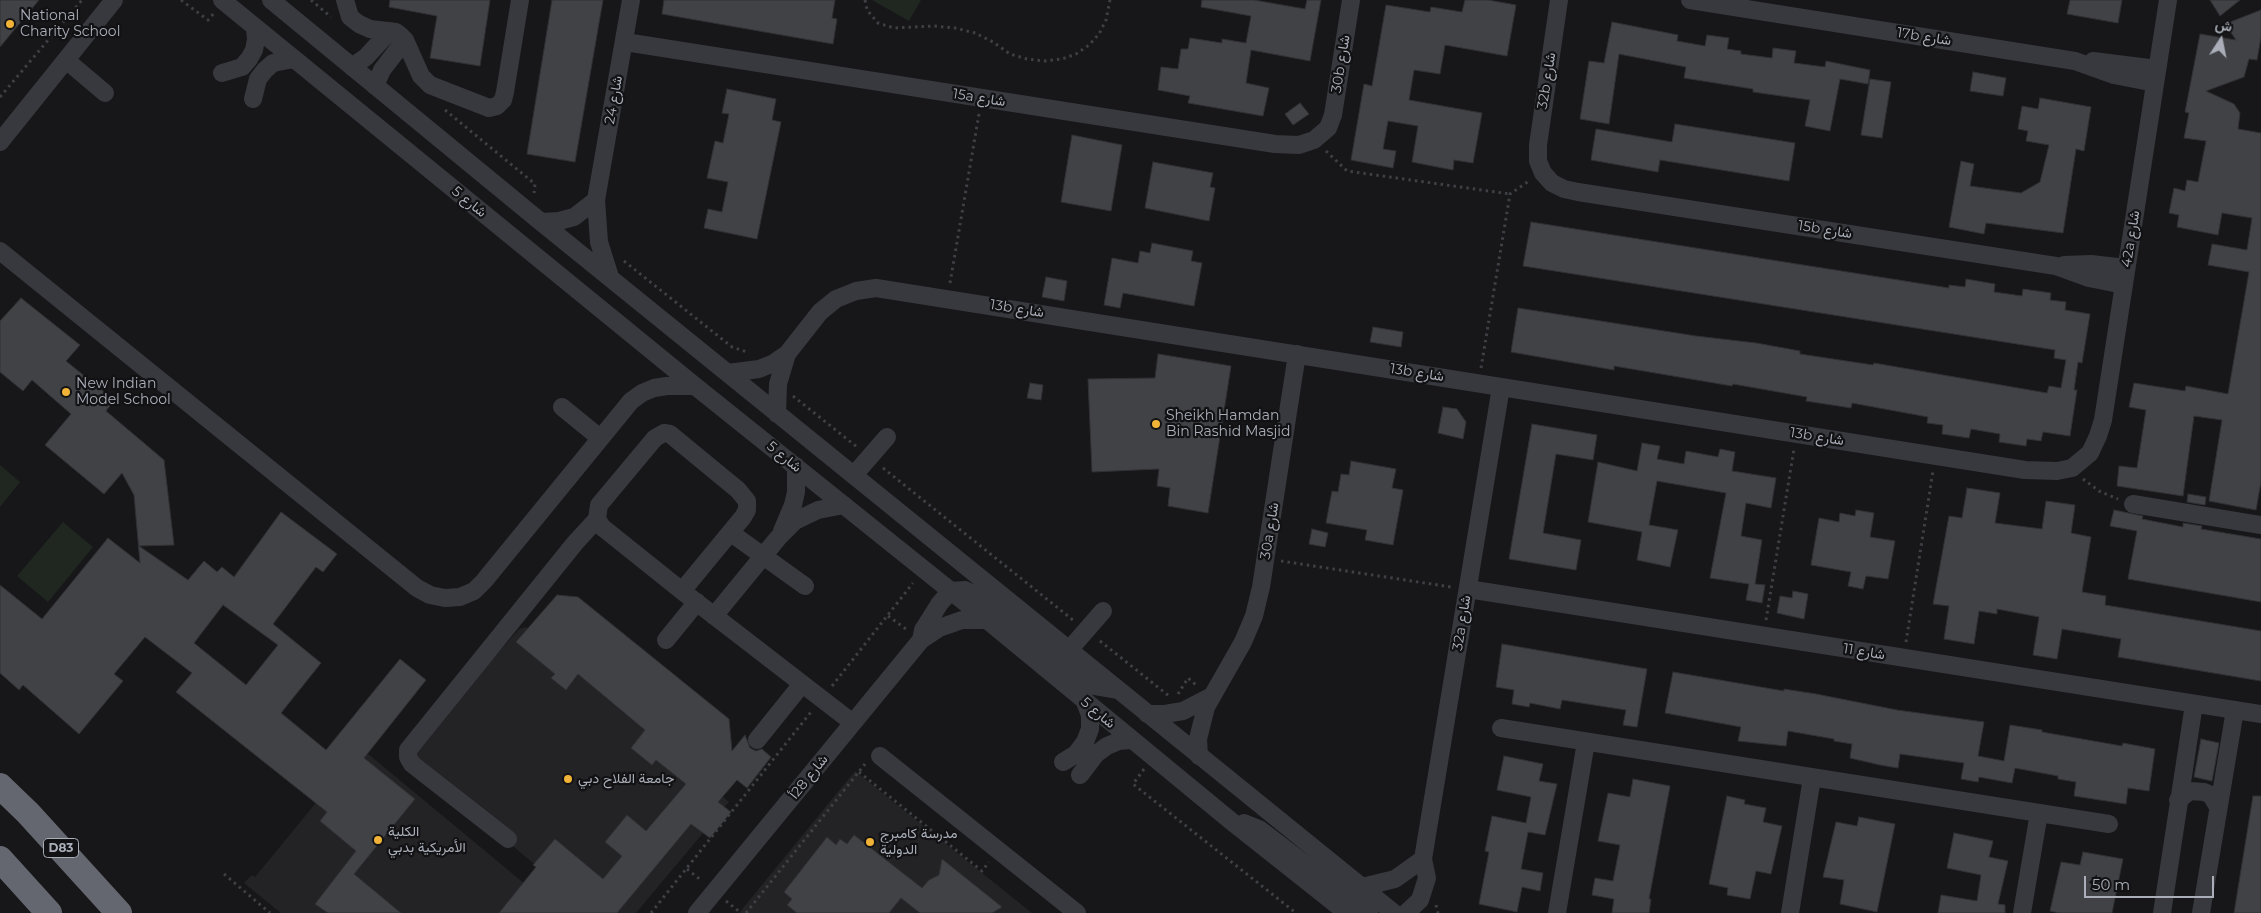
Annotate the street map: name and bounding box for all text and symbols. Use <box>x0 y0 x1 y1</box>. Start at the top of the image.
place label: National Charity School <box>20 8 120 40</box>
north arrow <box>2196 15 2246 65</box>
text: ش <box>2214 15 2234 36</box>
marker: National Charity School <box>4 18 16 30</box>
street label: 17b شارع <box>1896 24 1952 50</box>
street label: 30b شارع <box>1328 34 1354 94</box>
street label: 32b شارع <box>1534 51 1560 111</box>
street label: شارع 24 <box>601 75 627 125</box>
street label: 15a شارع <box>951 86 1007 110</box>
street label: شارع 5 <box>448 183 490 221</box>
street label: 42a شارع <box>2118 209 2144 269</box>
street label: 15b شارع <box>1797 217 1853 243</box>
street label: 13b شارع <box>989 296 1045 322</box>
street label: 13b شارع <box>1389 360 1445 386</box>
place label: New Indian Model School <box>76 376 171 408</box>
marker: New Indian Model School <box>60 386 72 398</box>
place label: Sheikh Hamdan Bin Rashid Masjid <box>1166 408 1291 441</box>
marker: Sheikh Hamdan Bin Rashid Masjid <box>1150 418 1162 430</box>
street label: 13b شارع <box>1789 424 1845 450</box>
street label: شارع 5 <box>763 438 805 476</box>
street label: 30a شارع <box>1257 501 1283 561</box>
street label: 32a شارع <box>1449 594 1475 652</box>
street label: شارع 11 <box>1842 640 1886 664</box>
street label: شارع 5 <box>1077 694 1119 732</box>
street label: شارع 28أ <box>786 752 832 802</box>
place label: جامعة الفلاح دبي <box>578 771 674 787</box>
marker: جامعة الفلاح دبي <box>562 773 574 785</box>
place label: الكلية الأمريكية بدبي <box>388 824 466 856</box>
place label: مدرسة كامبرج الدولية <box>880 826 958 859</box>
marker: الكلية الأمريكية بدبي <box>372 834 384 846</box>
marker: مدرسة كامبرج الدولية <box>864 836 876 848</box>
road number: D83 <box>44 838 78 858</box>
scale bar <box>2086 866 2216 898</box>
text: 50 m <box>2092 875 2130 894</box>

